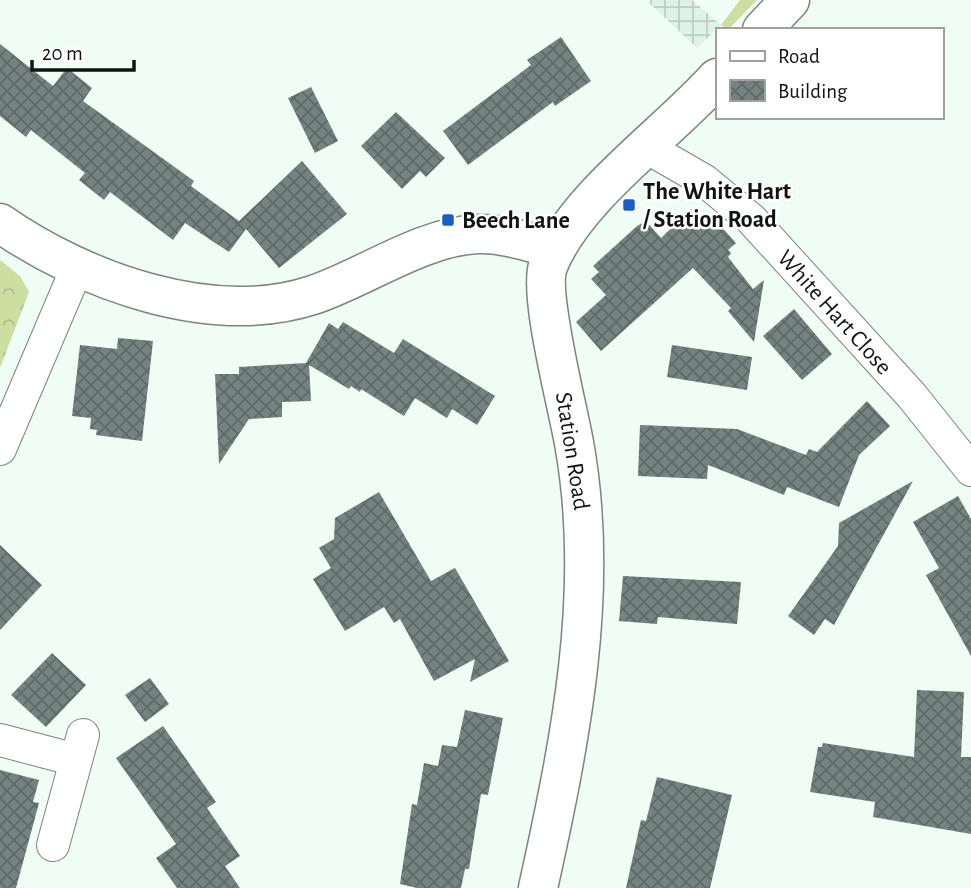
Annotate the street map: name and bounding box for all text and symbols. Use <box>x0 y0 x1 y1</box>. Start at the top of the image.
scale bar <box>32 28 133 72</box>
legend <box>716 28 943 119</box>
text: 20 m <box>42 43 83 64</box>
text: Road <box>778 46 820 67</box>
text: Building <box>778 81 848 102</box>
place label: The White Hart / Station Road <box>642 180 791 232</box>
marker: The White Hart / Station Road <box>621 197 637 213</box>
place label: Beech Lane <box>462 209 570 233</box>
marker: Beech Lane <box>440 212 456 228</box>
street label: White Hart Close <box>772 246 896 379</box>
street label: Station Road <box>551 390 593 512</box>

